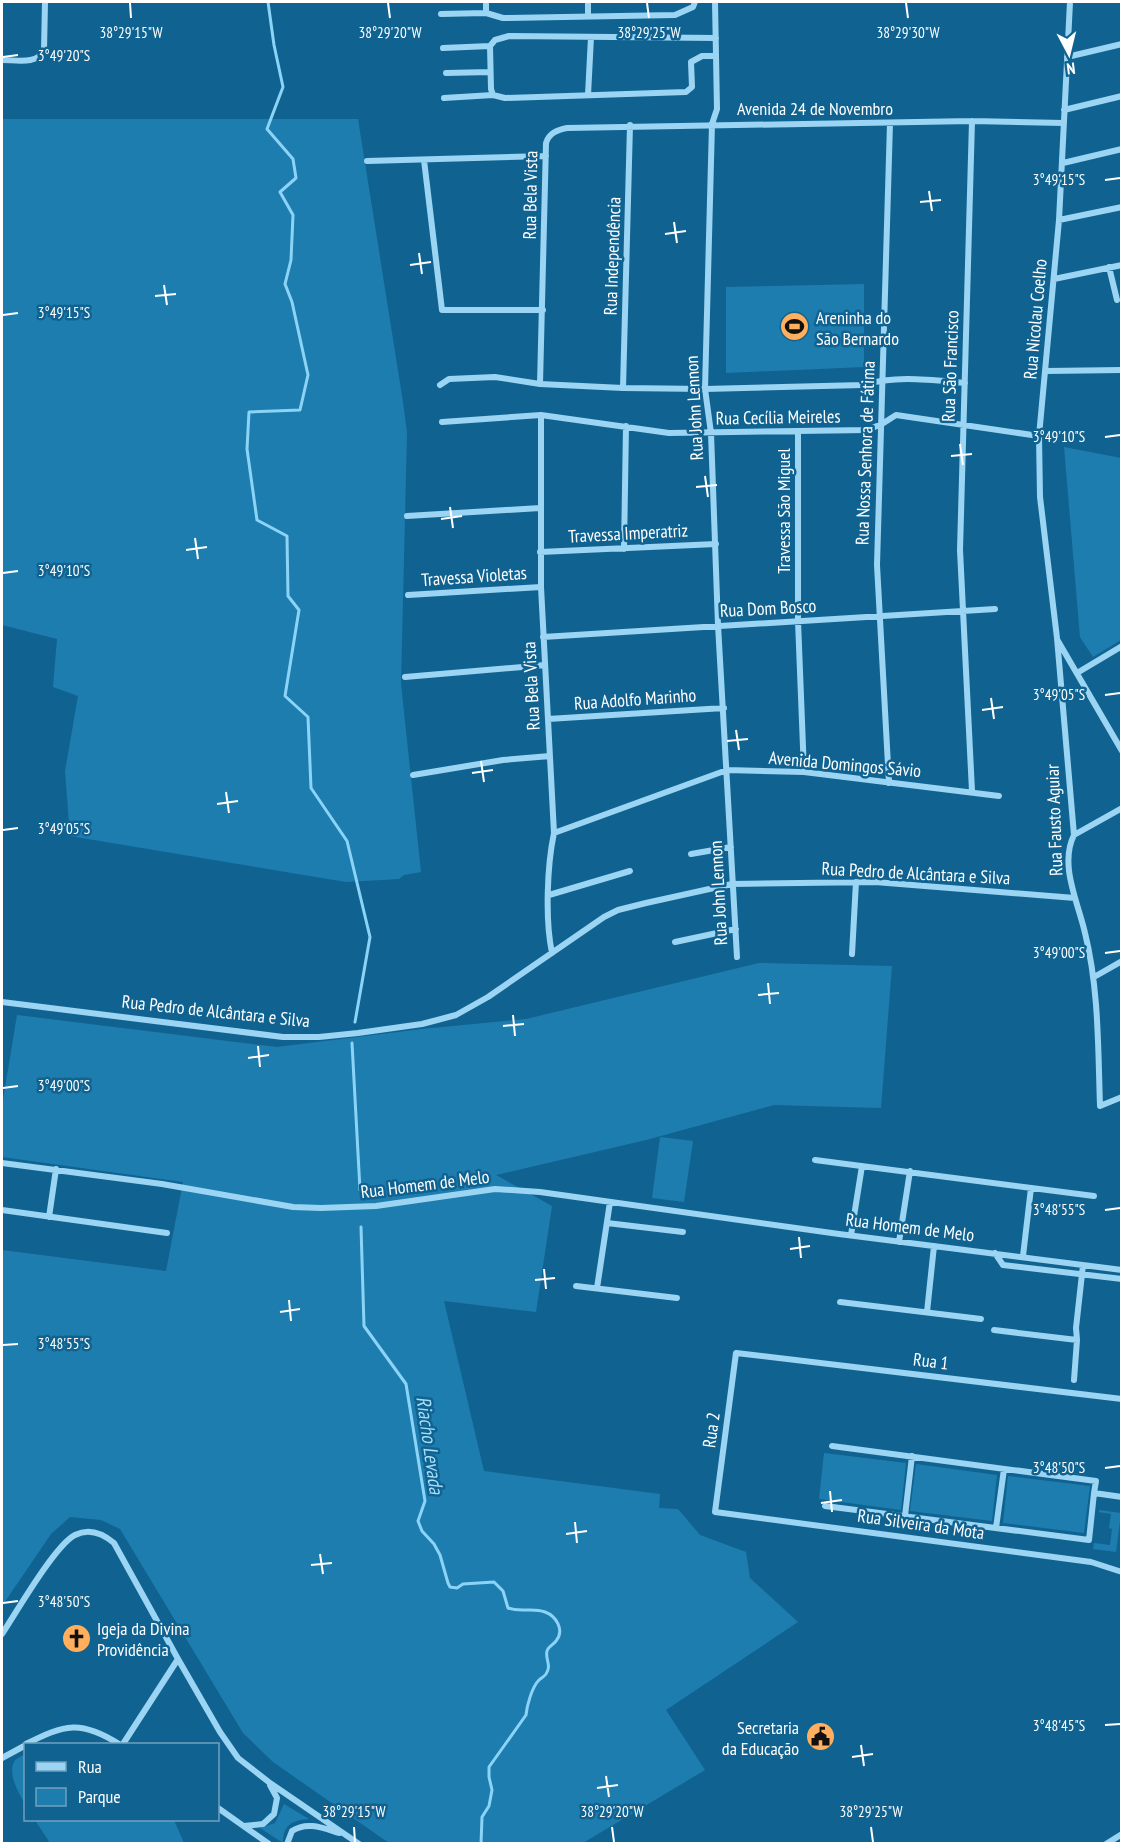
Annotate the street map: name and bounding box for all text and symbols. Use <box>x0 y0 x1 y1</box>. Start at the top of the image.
text: 38°29'15"W <box>99 23 163 42</box>
text: 38°29'20"W <box>358 23 422 42</box>
text: 38°29'25"W <box>617 23 681 42</box>
text: 38°29'30"W <box>876 23 940 42</box>
north arrow <box>1039 24 1099 84</box>
text: 3°49'20"S <box>38 46 90 65</box>
text: N <box>1065 58 1076 79</box>
street label: Avenida 24 de Novembro <box>737 97 893 120</box>
street label: Rua Bela Vista <box>518 150 542 240</box>
text: 3°49'15"S <box>1033 170 1085 189</box>
street label: Rua Independência <box>598 196 626 316</box>
street label: Rua Nicolau Coelho <box>1018 258 1052 380</box>
text: 3°49'15"S <box>38 303 90 322</box>
place label: Areninha do São Bernardo <box>816 306 899 350</box>
street label: Rua São Francisco <box>937 310 963 422</box>
sports icon: Areninha do São Bernardo <box>779 311 811 343</box>
street label: Rua John Lennon <box>680 355 708 461</box>
street label: Rua Nossa Senhora de Fátima <box>850 361 880 545</box>
street label: Rua Cecília Meireles <box>715 404 841 430</box>
text: 3°49'10"S <box>1033 427 1085 446</box>
street label: Travessa São Miguel <box>772 448 795 574</box>
street label: Travessa Imperatriz <box>568 518 688 548</box>
text: 3°49'10"S <box>38 561 90 580</box>
street label: Travessa Violetas <box>420 561 528 591</box>
street label: Rua Dom Bosco <box>719 594 817 622</box>
street label: Rua Bela Vista <box>517 641 545 731</box>
street label: Rua Adolfo Marinho <box>573 683 697 715</box>
text: 3°49'05"S <box>1033 685 1085 704</box>
street label: Avenida Domingos Sávio <box>768 746 922 782</box>
street label: Rua Fausto Aguiar <box>1041 764 1067 876</box>
text: 3°49'05"S <box>38 819 90 838</box>
street label: Rua John Lennon <box>704 840 732 946</box>
street label: Rua Pedro de Alcântara e Silva <box>821 857 1011 889</box>
text: 3°49'00"S <box>1033 943 1085 962</box>
street label: Rua Pedro de Alcântara e Silva <box>121 990 311 1032</box>
text: 3°49'00"S <box>38 1076 90 1095</box>
street label: Rua Homem de Melo <box>359 1165 491 1203</box>
text: 3°48'55"S <box>1033 1200 1085 1219</box>
street label: Rua Homem de Melo <box>844 1208 976 1246</box>
text: 3°48'55"S <box>38 1334 90 1353</box>
street label: Rua 1 <box>912 1347 950 1375</box>
water label: Riacho Levada <box>410 1394 450 1497</box>
street label: Rua 2 <box>697 1411 725 1449</box>
text: 3°48'50"S <box>1033 1458 1085 1477</box>
street label: Rua Silveira da Mota <box>856 1504 986 1544</box>
text: 3°48'50"S <box>38 1592 90 1611</box>
place label: Igeja da Divina Providência <box>97 1617 189 1661</box>
church icon: Igeja da Divina Providência <box>60 1622 92 1654</box>
place label: Secretaria da Educação <box>722 1716 799 1760</box>
text: 3°48'45"S <box>1033 1716 1085 1735</box>
public building icon: Secretaria da Educação <box>804 1721 836 1753</box>
legend <box>24 1743 219 1821</box>
text: Rua <box>78 1755 102 1778</box>
text: Parque <box>78 1785 121 1808</box>
text: 38°29'15"W <box>322 1802 386 1821</box>
text: 38°29'20"W <box>580 1802 644 1821</box>
text: 38°29'25"W <box>839 1802 903 1821</box>

